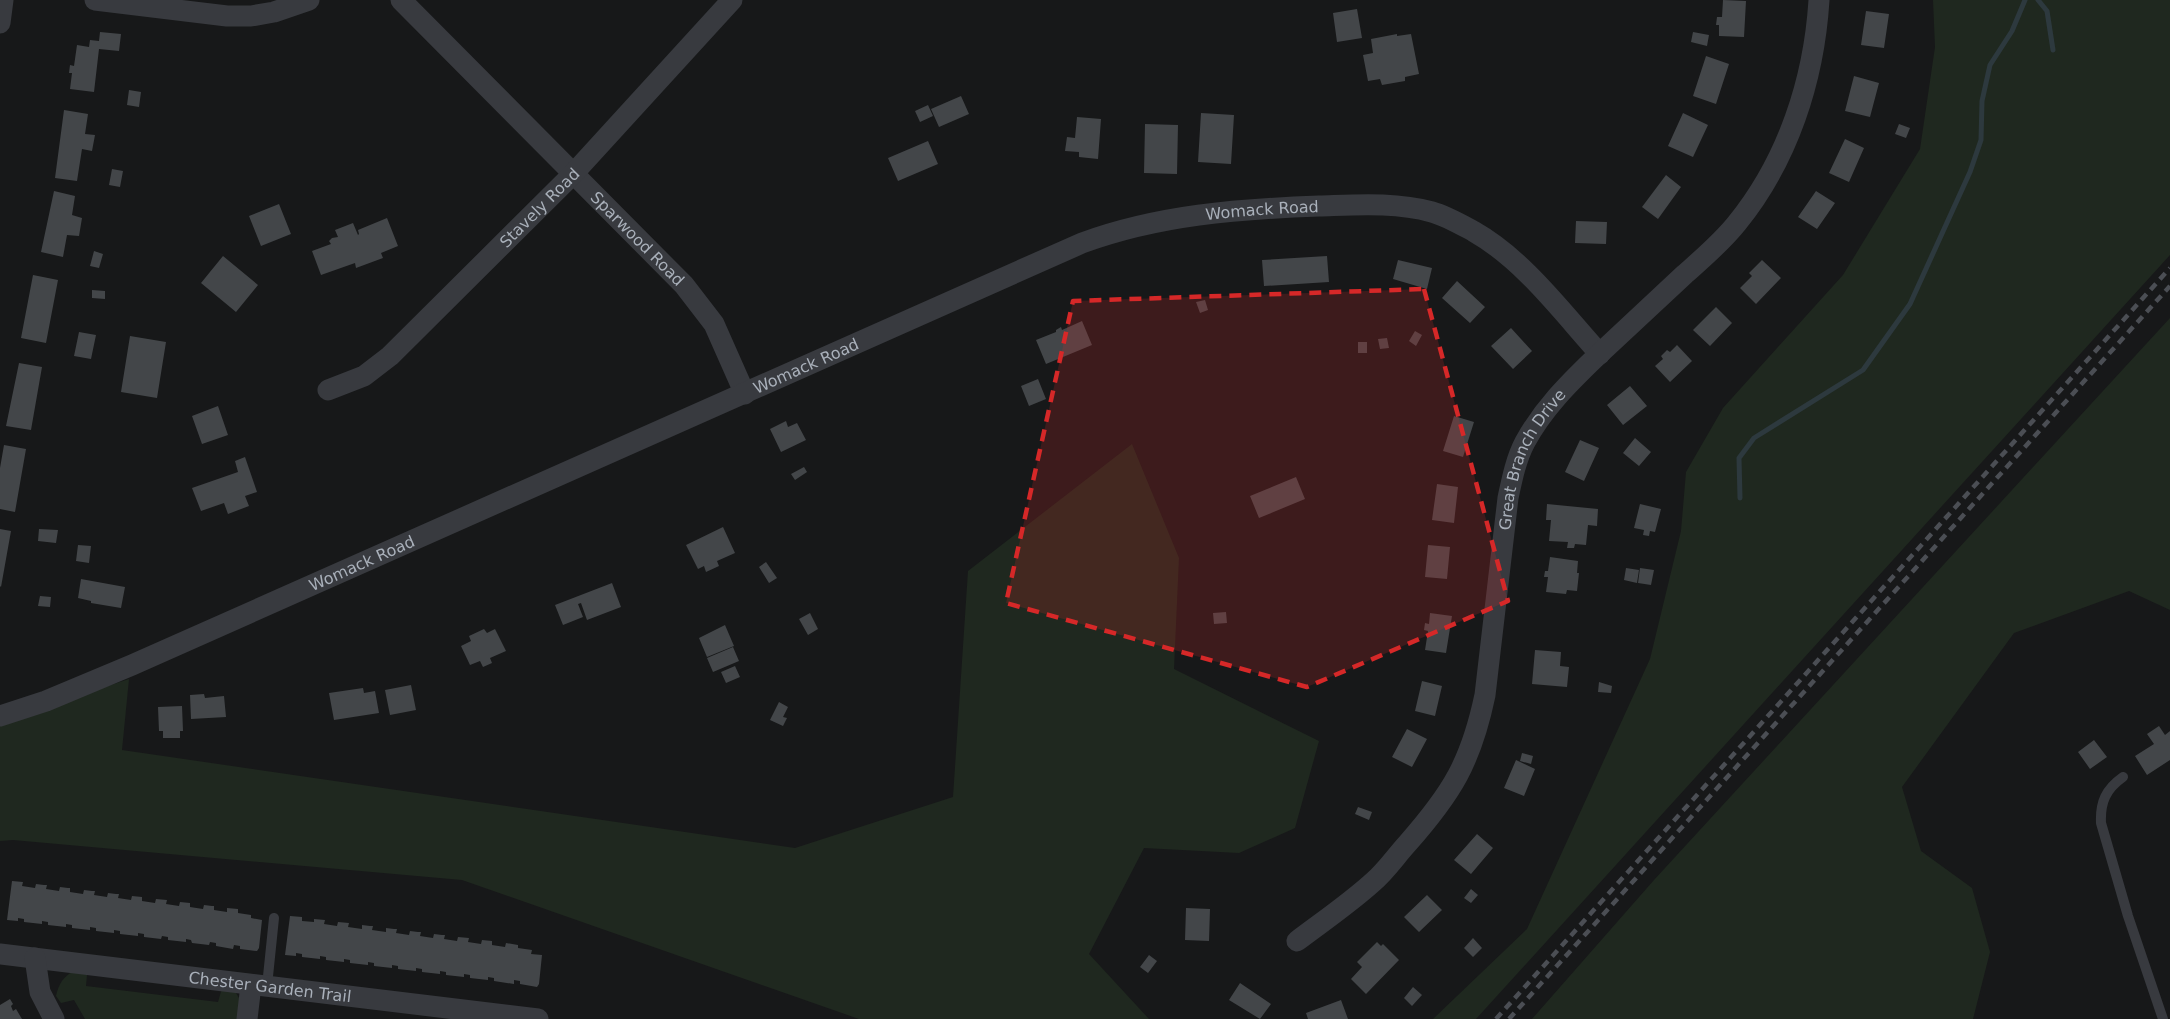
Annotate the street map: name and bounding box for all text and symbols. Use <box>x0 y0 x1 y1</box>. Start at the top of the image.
street label: Stavely Road <box>496 164 583 252</box>
street label: Sparwood Road <box>587 188 688 290</box>
street label: Womack Road <box>1205 197 1319 224</box>
street label: Womack Road <box>750 334 862 398</box>
street label: Great Branch Drive <box>1495 385 1569 531</box>
street label: Womack Road <box>306 532 418 595</box>
street label: Chester Garden Trail <box>188 968 352 1006</box>

